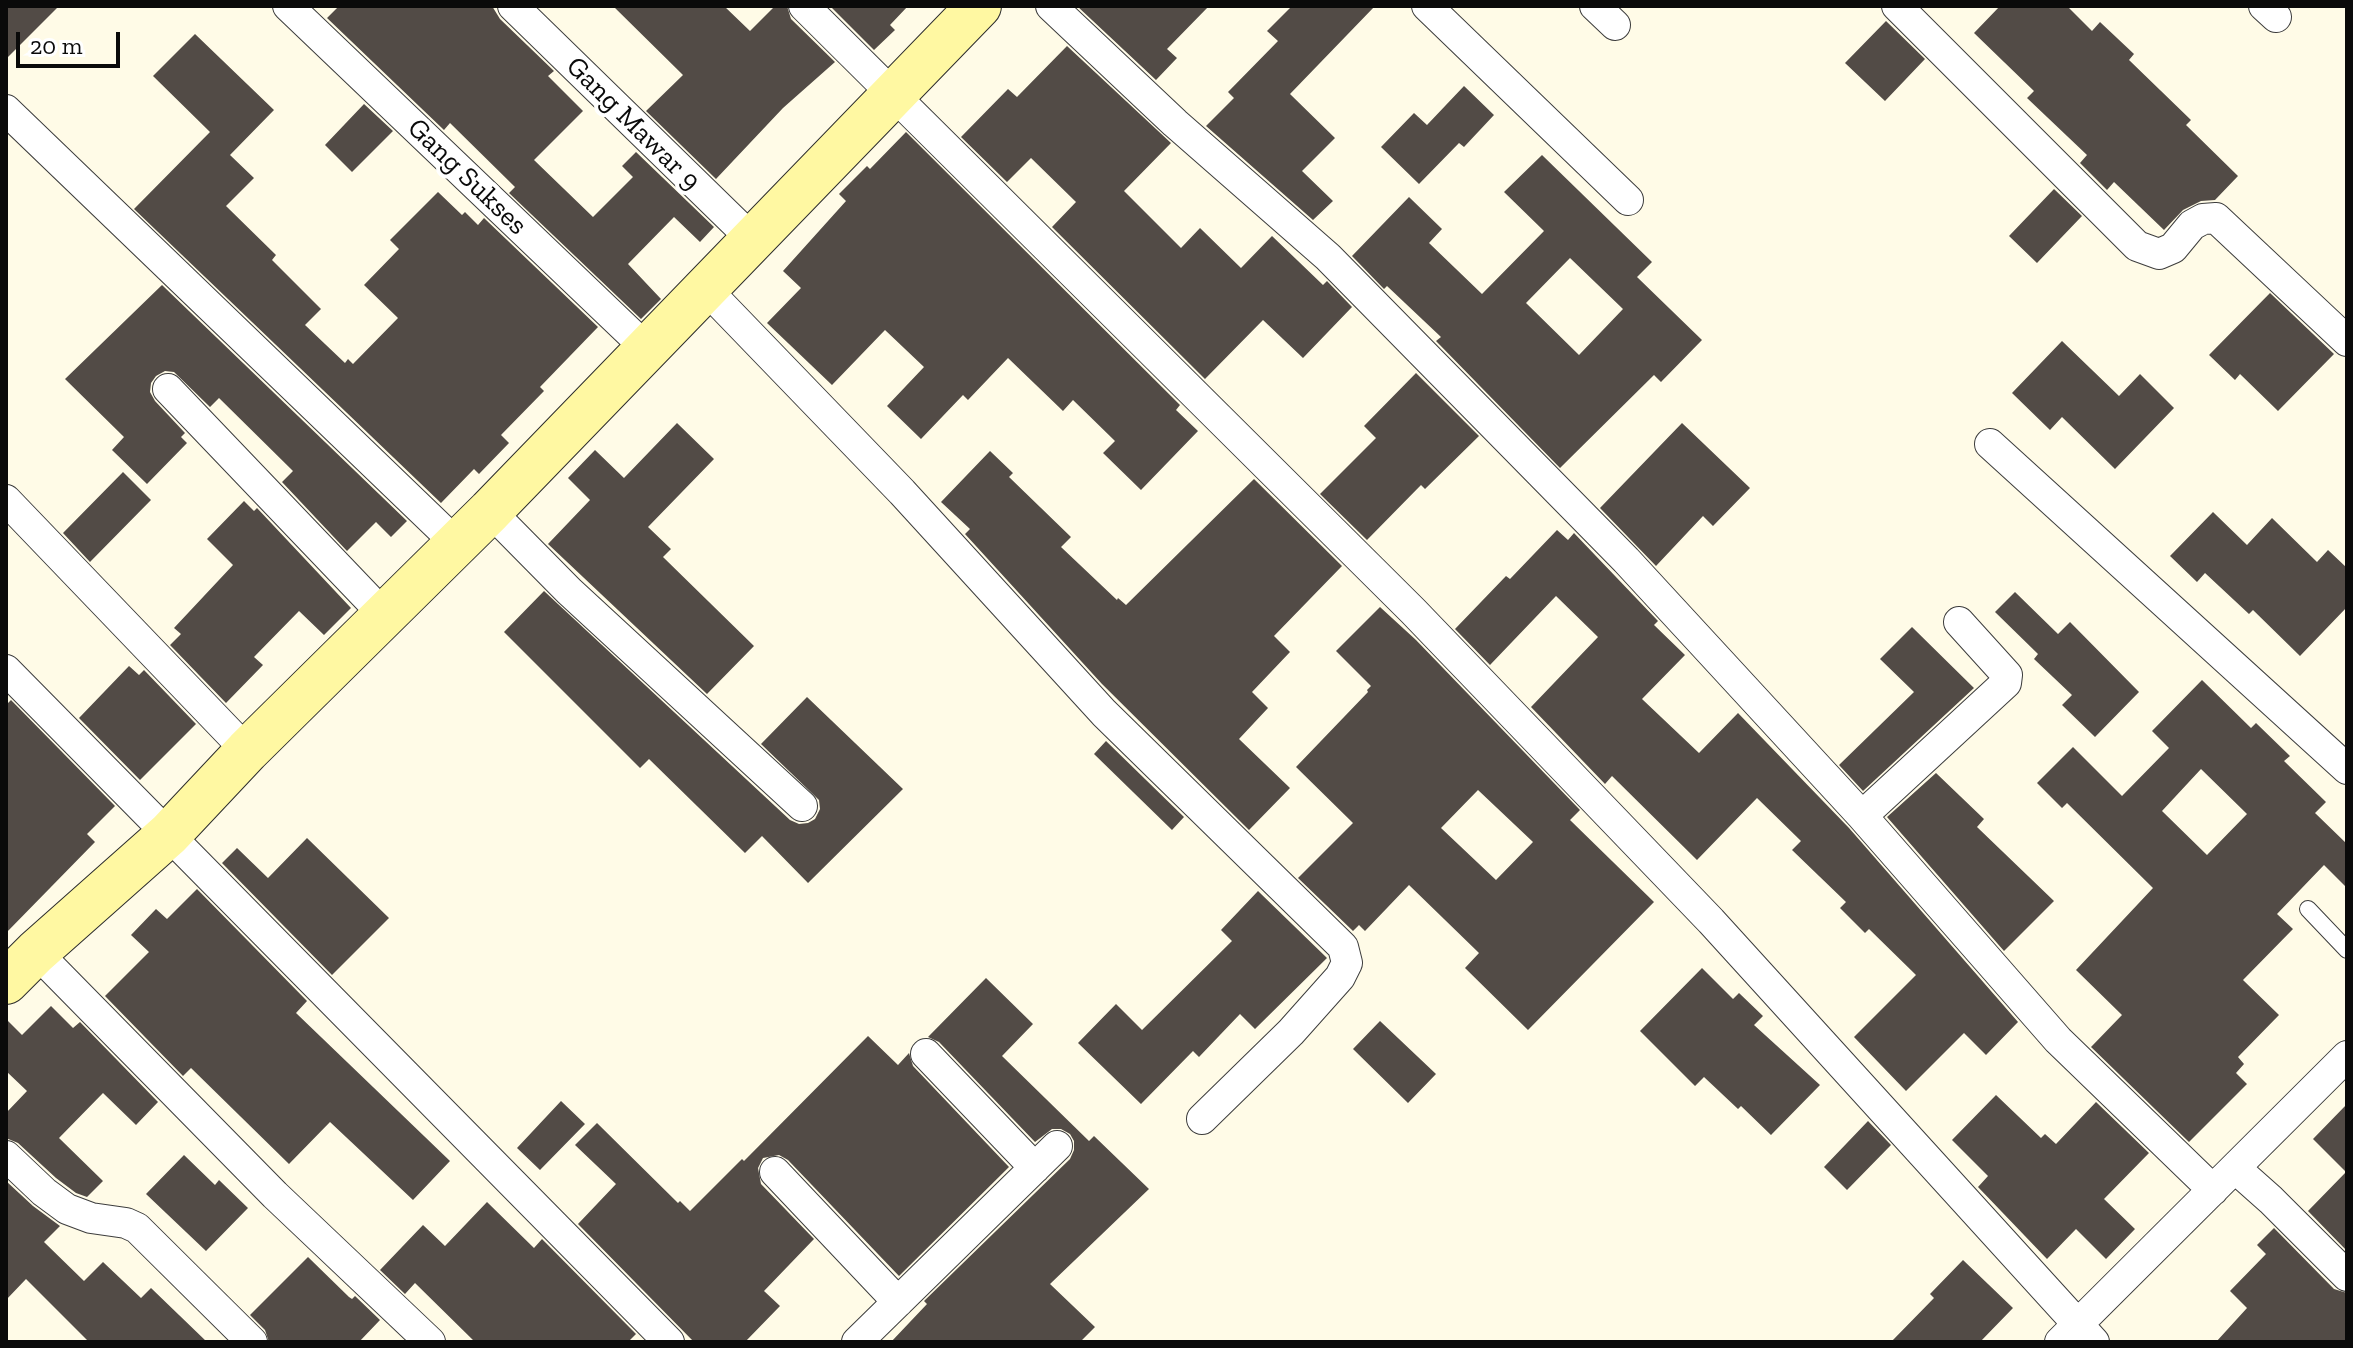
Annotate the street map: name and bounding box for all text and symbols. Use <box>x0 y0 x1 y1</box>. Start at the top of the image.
scale bar <box>20 16 124 66</box>
text: 20 m <box>30 31 82 60</box>
street label: Gang Mawar 9 <box>559 50 707 198</box>
street label: Gang Sukses <box>400 112 534 242</box>

